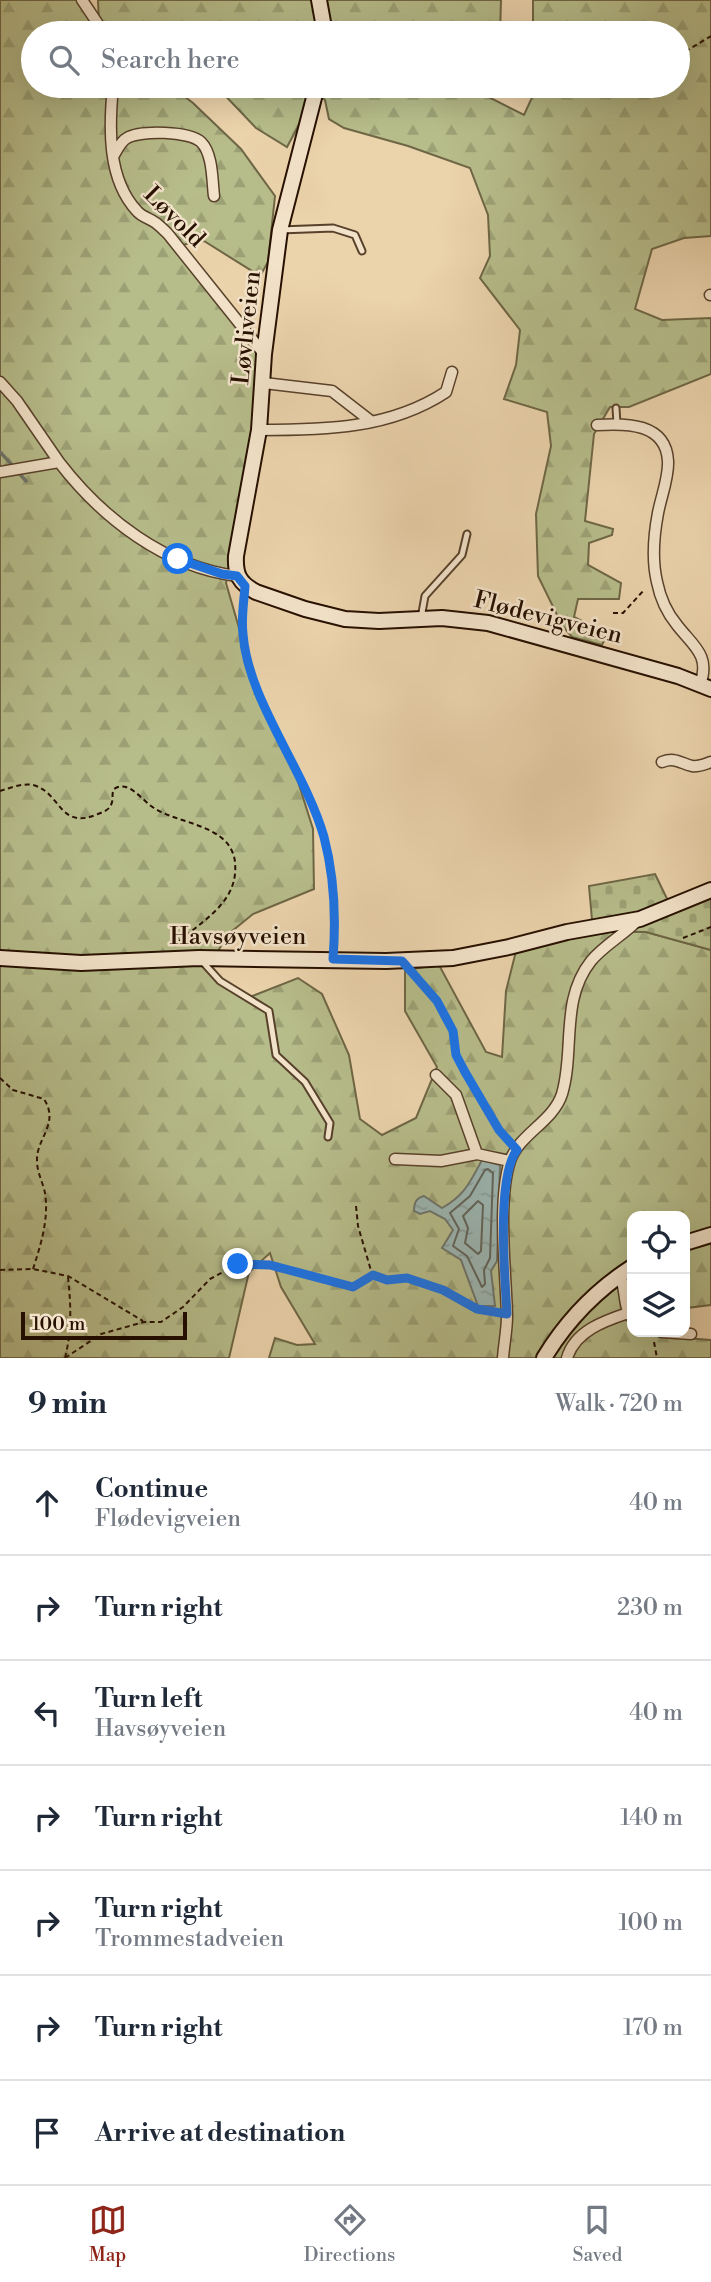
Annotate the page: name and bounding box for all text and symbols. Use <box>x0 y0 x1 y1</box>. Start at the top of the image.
search box <box>21 21 690 98</box>
icon: search <box>45 41 83 79</box>
text: Search here <box>101 44 240 76</box>
street label: Løvold <box>137 180 211 254</box>
street label: Løvliveien <box>226 270 268 386</box>
route start <box>162 543 193 574</box>
street label: Flødevigveien <box>470 585 626 651</box>
street label: Havsøyveien <box>170 922 306 952</box>
map controls <box>627 1211 690 1337</box>
button: locate <box>627 1211 690 1274</box>
route end <box>222 1248 253 1279</box>
button: layers <box>627 1274 690 1337</box>
scale bar <box>21 1309 187 1341</box>
text: 100 m <box>32 1312 85 1336</box>
text: 9 min <box>28 1385 107 1423</box>
text: Walk · 720 m <box>555 1390 683 1418</box>
text: Continue <box>95 1473 208 1505</box>
icon: ahead <box>28 1484 66 1522</box>
text: 40 m <box>629 1489 683 1517</box>
text: Flødevigveien <box>95 1505 241 1533</box>
icon: right <box>28 1589 66 1627</box>
text: Turn right <box>95 1592 223 1624</box>
text: 230 m <box>617 1594 683 1622</box>
text: Turn left <box>95 1683 203 1715</box>
icon: left <box>28 1694 66 1732</box>
text: 40 m <box>629 1699 683 1727</box>
text: Havsøyveien <box>95 1715 226 1743</box>
icon: right <box>28 1799 66 1837</box>
text: Turn right <box>95 1802 223 1834</box>
text: 140 m <box>620 1804 683 1832</box>
text: Turn right <box>95 1893 223 1925</box>
icon: right <box>28 1904 66 1942</box>
text: 100 m <box>618 1909 683 1937</box>
text: Trommestadveien <box>95 1925 284 1953</box>
icon: right <box>28 2009 66 2047</box>
text: Turn right <box>95 2012 223 2044</box>
text: 170 m <box>623 2014 683 2042</box>
icon: arrive <box>28 2114 66 2152</box>
text: Arrive at destination <box>95 2117 345 2149</box>
tab: Map <box>89 2201 127 2267</box>
tab: Directions <box>304 2201 395 2267</box>
tab: Saved <box>573 2201 622 2267</box>

